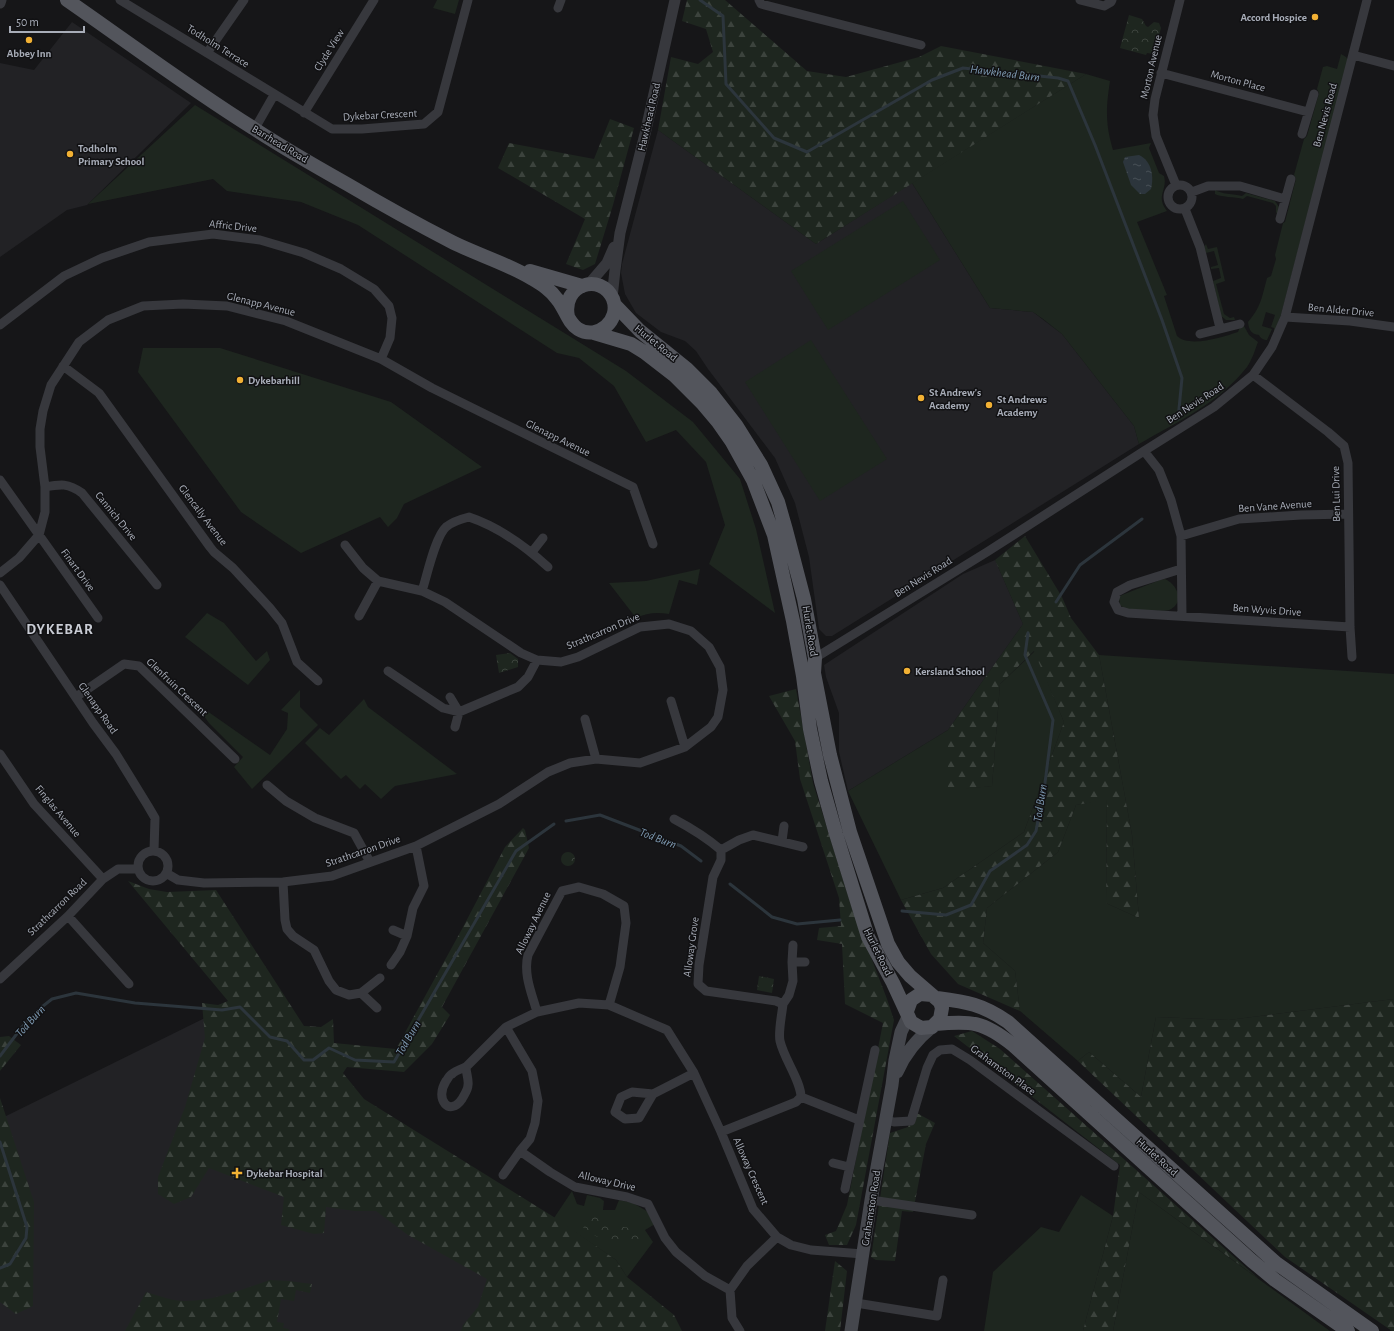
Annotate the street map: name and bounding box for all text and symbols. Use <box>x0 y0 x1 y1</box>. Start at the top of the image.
scale bar <box>10 8 84 34</box>
place label: Accord Hospice <box>1240 12 1307 23</box>
marker: Accord Hospice <box>1310 12 1320 22</box>
text: 50 m <box>16 16 39 28</box>
street label: Todholm Terrace <box>185 22 251 70</box>
street label: Clyde View <box>312 27 346 73</box>
street label: Morton Avenue <box>1138 34 1164 100</box>
marker: Abbey Inn <box>24 35 34 45</box>
place label: Abbey Inn <box>7 48 52 59</box>
water label: Hawkhead Burn <box>969 63 1041 83</box>
street label: Morton Place <box>1209 68 1267 94</box>
street label: Hawkhead Road <box>636 81 662 152</box>
street label: Ben Nevis Road <box>1311 82 1339 148</box>
street label: Dykebar Crescent <box>343 108 418 122</box>
street label: Barrhead Road <box>250 123 310 165</box>
place label: Todholm Primary School <box>78 143 145 167</box>
marker: Todholm Primary School <box>65 149 75 159</box>
street label: Affric Drive <box>208 218 258 234</box>
street label: Glenapp Avenue <box>226 290 296 318</box>
street label: Ben Alder Drive <box>1307 302 1375 318</box>
street label: Hurlet Road <box>633 323 680 364</box>
marker: Dykebarhill <box>235 375 245 385</box>
place label: Dykebarhill <box>248 375 300 386</box>
street label: Ben Nevis Road <box>1164 380 1226 426</box>
place label: St Andrew's Academy <box>929 387 981 411</box>
marker: St Andrew's Academy <box>916 393 926 403</box>
place label: St Andrews Academy <box>997 394 1047 418</box>
marker: St Andrews Academy <box>984 400 994 410</box>
street label: Glenapp Avenue <box>524 418 592 458</box>
street label: Ben Lui Drive <box>1330 466 1342 522</box>
street label: Glencally Avenue <box>177 482 229 548</box>
street label: Cannich Drive <box>93 490 139 542</box>
street label: Ben Vane Avenue <box>1238 498 1312 514</box>
street label: Finart Drive <box>59 547 97 593</box>
street label: Ben Nevis Road <box>892 555 954 599</box>
street label: Ben Wyvis Drive <box>1232 602 1302 618</box>
street label: Hurlet Road <box>801 605 820 658</box>
street label: Strathcarron Drive <box>565 611 641 651</box>
district label: DYKEBAR <box>26 622 94 637</box>
street label: Glenfruin Crescent <box>144 656 210 718</box>
marker: Kersland School <box>902 666 912 676</box>
place label: Kersland School <box>915 666 985 677</box>
street label: Glenapp Road <box>76 680 120 736</box>
street label: Finglas Avenue <box>33 783 83 839</box>
water label: Tod Burn <box>1031 783 1049 823</box>
water label: Tod Burn <box>638 826 678 850</box>
street label: Strathcarron Drive <box>324 833 402 869</box>
street label: Strathcarron Road <box>25 876 89 938</box>
street label: Alloway Avenue <box>513 890 553 956</box>
street label: Alloway Grove <box>681 916 701 978</box>
street label: Hurlet Road <box>862 926 894 978</box>
water label: Tod Burn <box>13 1003 47 1039</box>
water label: Tod Burn <box>393 1018 423 1058</box>
street label: Grahamston Place <box>968 1043 1038 1097</box>
street label: Alloway Crescent <box>731 1136 771 1207</box>
street label: Hurlet Road <box>1134 1136 1180 1179</box>
marker: Dykebar Hospital <box>231 1167 243 1179</box>
place label: Dykebar Hospital <box>246 1168 323 1179</box>
street label: Alloway Drive <box>577 1169 637 1193</box>
street label: Grahamston Road <box>860 1169 882 1247</box>

